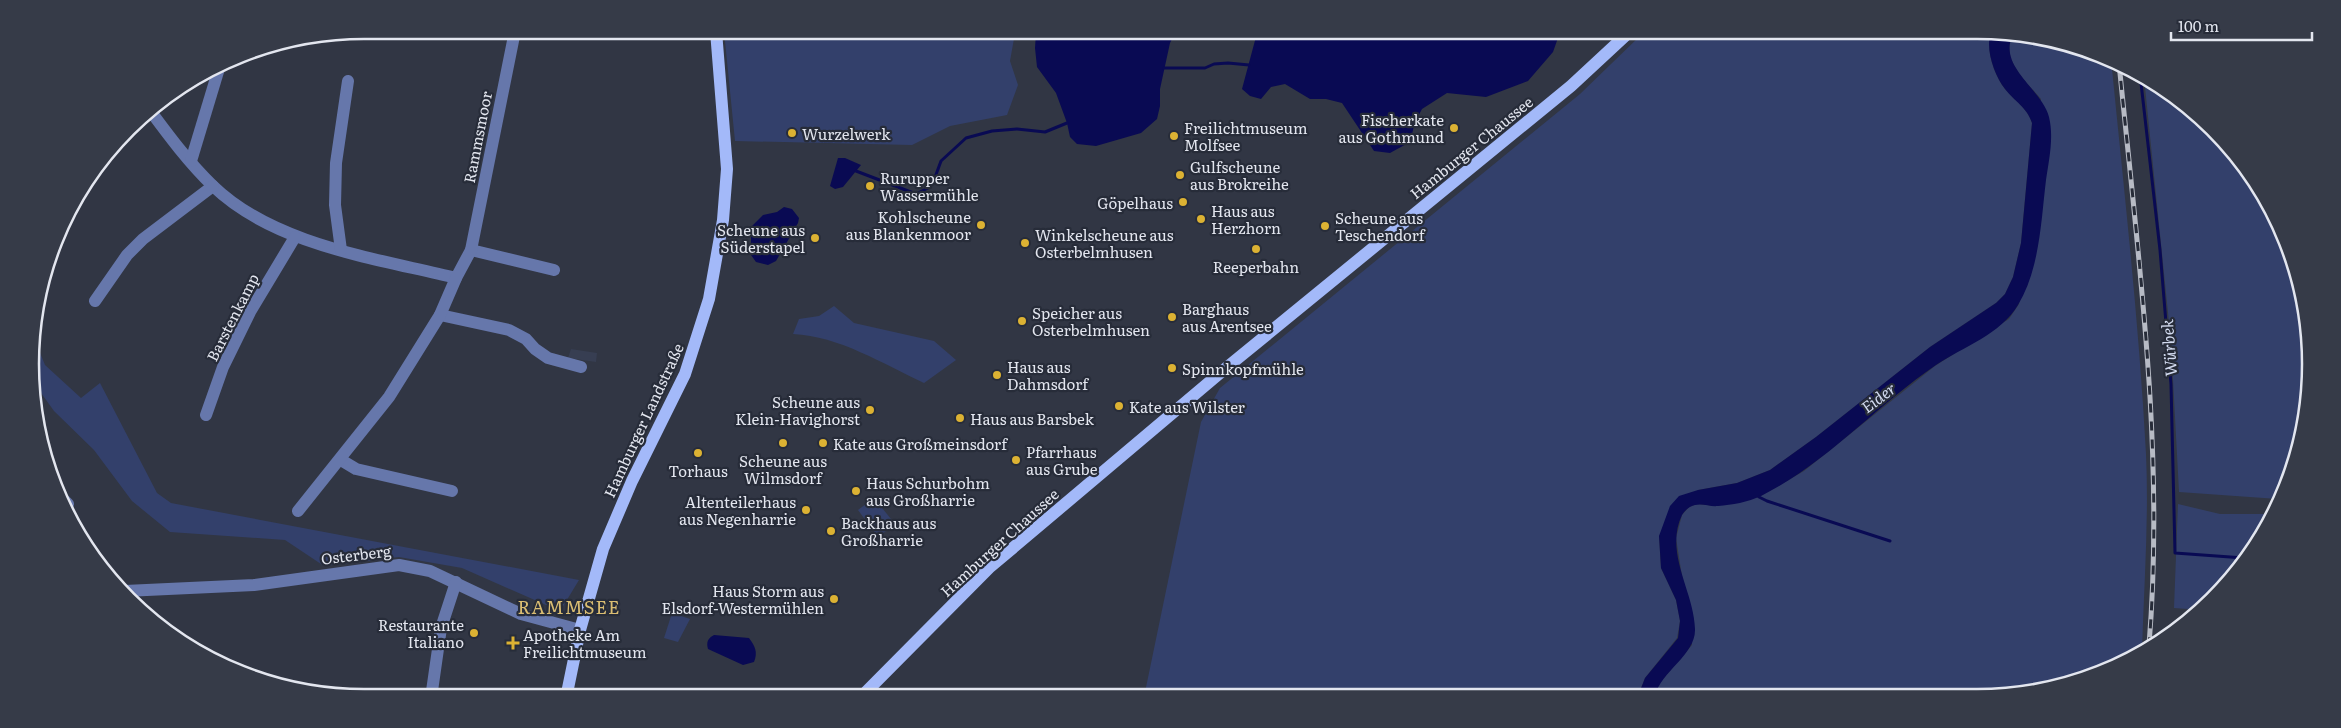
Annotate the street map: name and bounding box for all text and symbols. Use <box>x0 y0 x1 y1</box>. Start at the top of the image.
scale bar <box>2171 10 2312 42</box>
text: 100 m <box>2178 14 2219 37</box>
street label: Rammsmoor <box>457 89 497 185</box>
street label: Hamburger Chaussee <box>1404 90 1538 204</box>
place label: Fischerkate aus Gothmund <box>1339 108 1444 148</box>
place label: Freilichtmuseum Molfsee <box>1184 116 1308 156</box>
place label: Wurzelwerk <box>802 122 891 145</box>
marker: Fischerkate aus Gothmund <box>1448 122 1460 134</box>
marker: Wurzelwerk <box>786 127 798 139</box>
marker: Freilichtmuseum Molfsee <box>1168 130 1180 142</box>
place label: Gulfscheune aus Brokreihe <box>1190 155 1289 195</box>
place label: Rurupper Wassermühle <box>880 166 979 206</box>
marker: Gulfscheune aus Brokreihe <box>1174 169 1186 181</box>
marker: Rurupper Wassermühle <box>864 180 876 192</box>
place label: Göpelhaus <box>1097 191 1173 214</box>
marker: Göpelhaus <box>1177 196 1189 208</box>
place label: Haus aus Herzhorn <box>1211 199 1281 239</box>
place label: Kohlscheune aus Blankenmoor <box>846 205 971 245</box>
place label: Scheune aus Teschendorf <box>1335 206 1426 246</box>
marker: Haus aus Herzhorn <box>1195 213 1207 225</box>
place label: Scheune aus Süderstapel <box>717 218 805 258</box>
marker: Kohlscheune aus Blankenmoor <box>975 219 987 231</box>
marker: Scheune aus Teschendorf <box>1319 220 1331 232</box>
place label: Winkelscheune aus Osterbelmhusen <box>1035 223 1174 263</box>
marker: Scheune aus Süderstapel <box>809 232 821 244</box>
marker: Winkelscheune aus Osterbelmhusen <box>1019 237 1031 249</box>
marker: Reeperbahn <box>1250 243 1262 255</box>
place label: Reeperbahn <box>1213 255 1299 278</box>
street label: Barstenkamp <box>200 269 264 365</box>
place label: Barghaus aus Arentsee <box>1182 297 1272 337</box>
place label: Speicher aus Osterbelmhusen <box>1032 301 1150 341</box>
marker: Barghaus aus Arentsee <box>1166 311 1178 323</box>
marker: Speicher aus Osterbelmhusen <box>1016 315 1028 327</box>
water label: Würbek <box>2154 318 2182 377</box>
street label: Hamburger Landstraße <box>597 339 689 501</box>
place label: Haus aus Dahmsdorf <box>1007 355 1089 395</box>
place label: Spinnkopfmühle <box>1182 357 1304 380</box>
marker: Spinnkopfmühle <box>1166 362 1178 374</box>
marker: Haus aus Dahmsdorf <box>991 369 1003 381</box>
water label: Eider <box>1855 376 1901 418</box>
place label: Scheune aus Klein-Havighorst <box>735 390 860 430</box>
place label: Kate aus Wilster <box>1129 395 1245 418</box>
marker: Kate aus Wilster <box>1113 400 1125 412</box>
marker: Scheune aus Klein-Havighorst <box>864 404 876 416</box>
place label: Haus aus Barsbek <box>970 407 1095 430</box>
marker: Haus aus Barsbek <box>954 412 966 424</box>
place label: Kate aus Großmeinsdorf <box>833 432 1008 455</box>
marker: Scheune aus Wilmsdorf <box>777 437 789 449</box>
marker: Kate aus Großmeinsdorf <box>817 437 829 449</box>
place label: Pfarrhaus aus Grube <box>1026 440 1098 480</box>
marker: Torhaus <box>692 447 704 459</box>
place label: Scheune aus Wilmsdorf <box>739 449 827 489</box>
marker: Pfarrhaus aus Grube <box>1010 454 1022 466</box>
place label: Torhaus <box>668 459 728 482</box>
place label: Haus Schurbohm aus Großharrie <box>866 471 990 511</box>
street label: Hamburger Chaussee <box>935 482 1064 602</box>
marker: Haus Schurbohm aus Großharrie <box>850 485 862 497</box>
place label: Altenteilerhaus aus Negenharrie <box>679 490 796 530</box>
marker: Altenteilerhaus aus Negenharrie <box>800 504 812 516</box>
place label: Backhaus aus Großharrie <box>841 511 937 551</box>
marker: Backhaus aus Großharrie <box>825 525 837 537</box>
street label: Osterberg <box>320 538 393 570</box>
place label: Haus Storm aus Elsdorf-Westermühlen <box>661 579 824 619</box>
district label: RAMMSEE <box>517 593 621 620</box>
marker: Haus Storm aus Elsdorf-Westermühlen <box>828 593 840 605</box>
place label: Restaurante Italiano <box>378 613 464 653</box>
place label: Apotheke Am Freilichtmuseum <box>523 623 647 663</box>
marker: Restaurante Italiano <box>468 627 480 639</box>
marker: Apotheke Am Freilichtmuseum <box>507 637 519 649</box>

